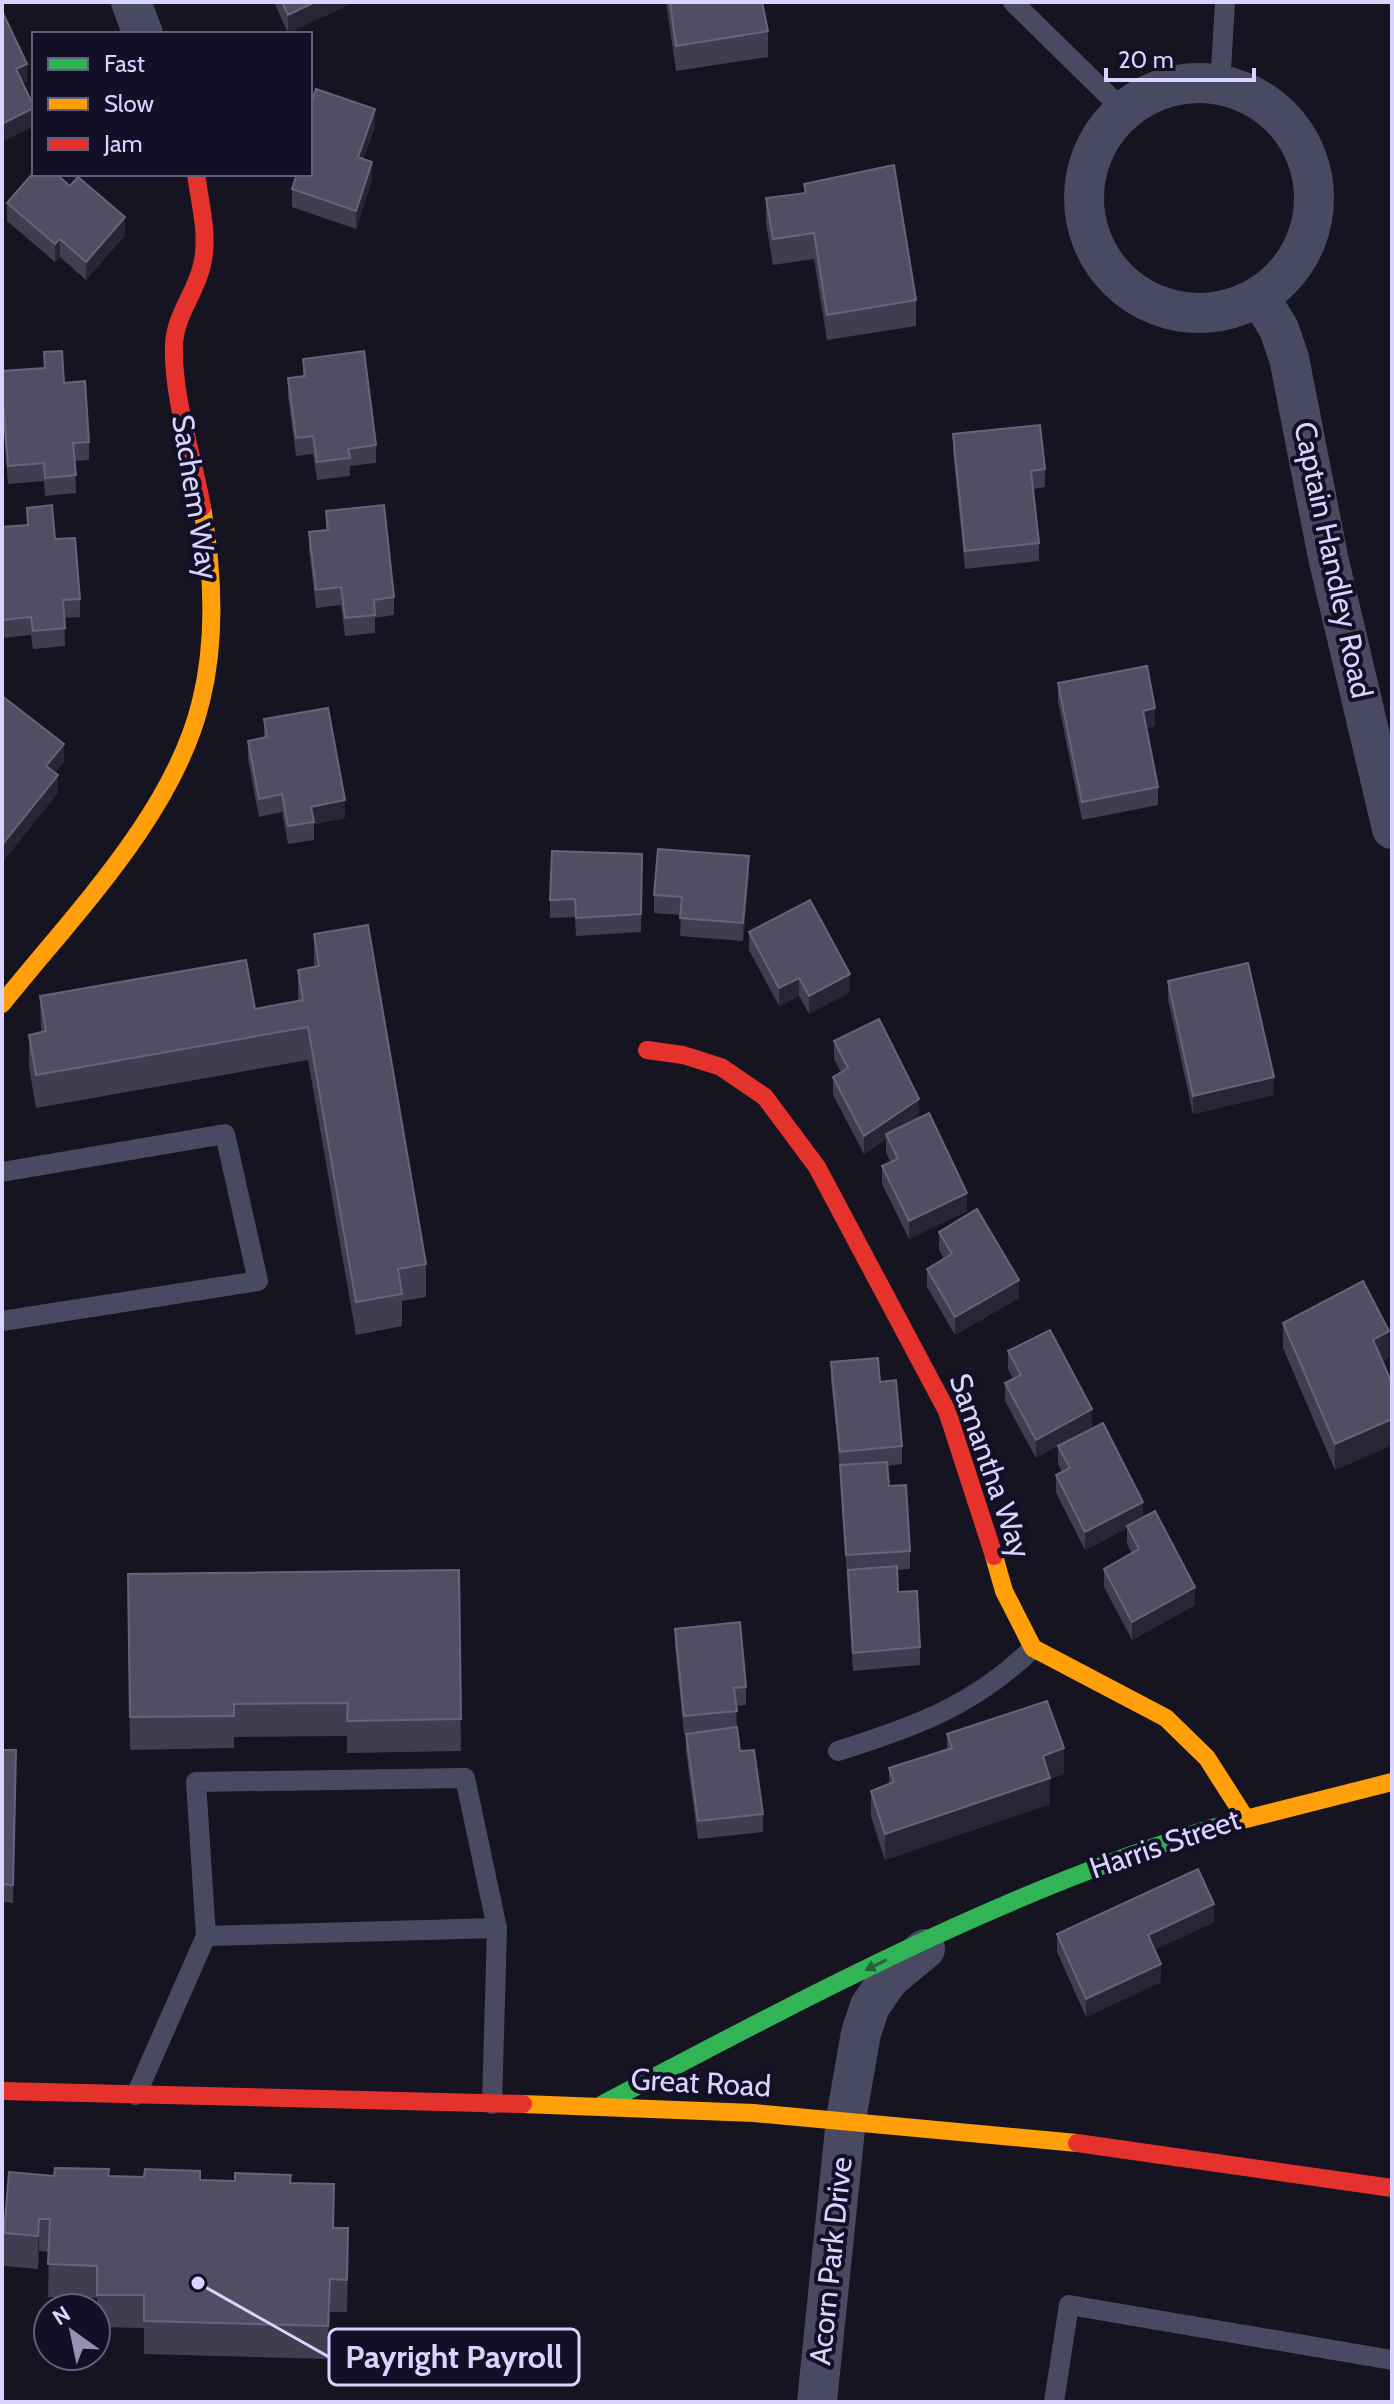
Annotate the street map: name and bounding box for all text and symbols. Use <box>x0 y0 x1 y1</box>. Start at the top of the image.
legend <box>32 32 312 176</box>
scale bar <box>1106 32 1254 82</box>
text: 20 m <box>1118 45 1174 74</box>
text: Fast <box>104 49 145 78</box>
text: Slow <box>104 89 154 118</box>
text: Jam <box>103 129 142 158</box>
street label: Sachem Way <box>164 412 227 582</box>
street label: Captain Handley Road <box>1286 418 1381 701</box>
street label: Samantha Way <box>942 1369 1039 1563</box>
street label: Harris Street <box>1085 1800 1245 1887</box>
one-way arrow <box>865 1958 888 1972</box>
street label: Great Road <box>630 2060 772 2105</box>
street label: Acorn Park Drive <box>801 2155 860 2367</box>
north arrow <box>32 2292 112 2372</box>
text: N <box>48 2300 75 2331</box>
callout: Payright Payroll <box>329 2329 579 2385</box>
text: Payright Payroll <box>345 2337 563 2376</box>

